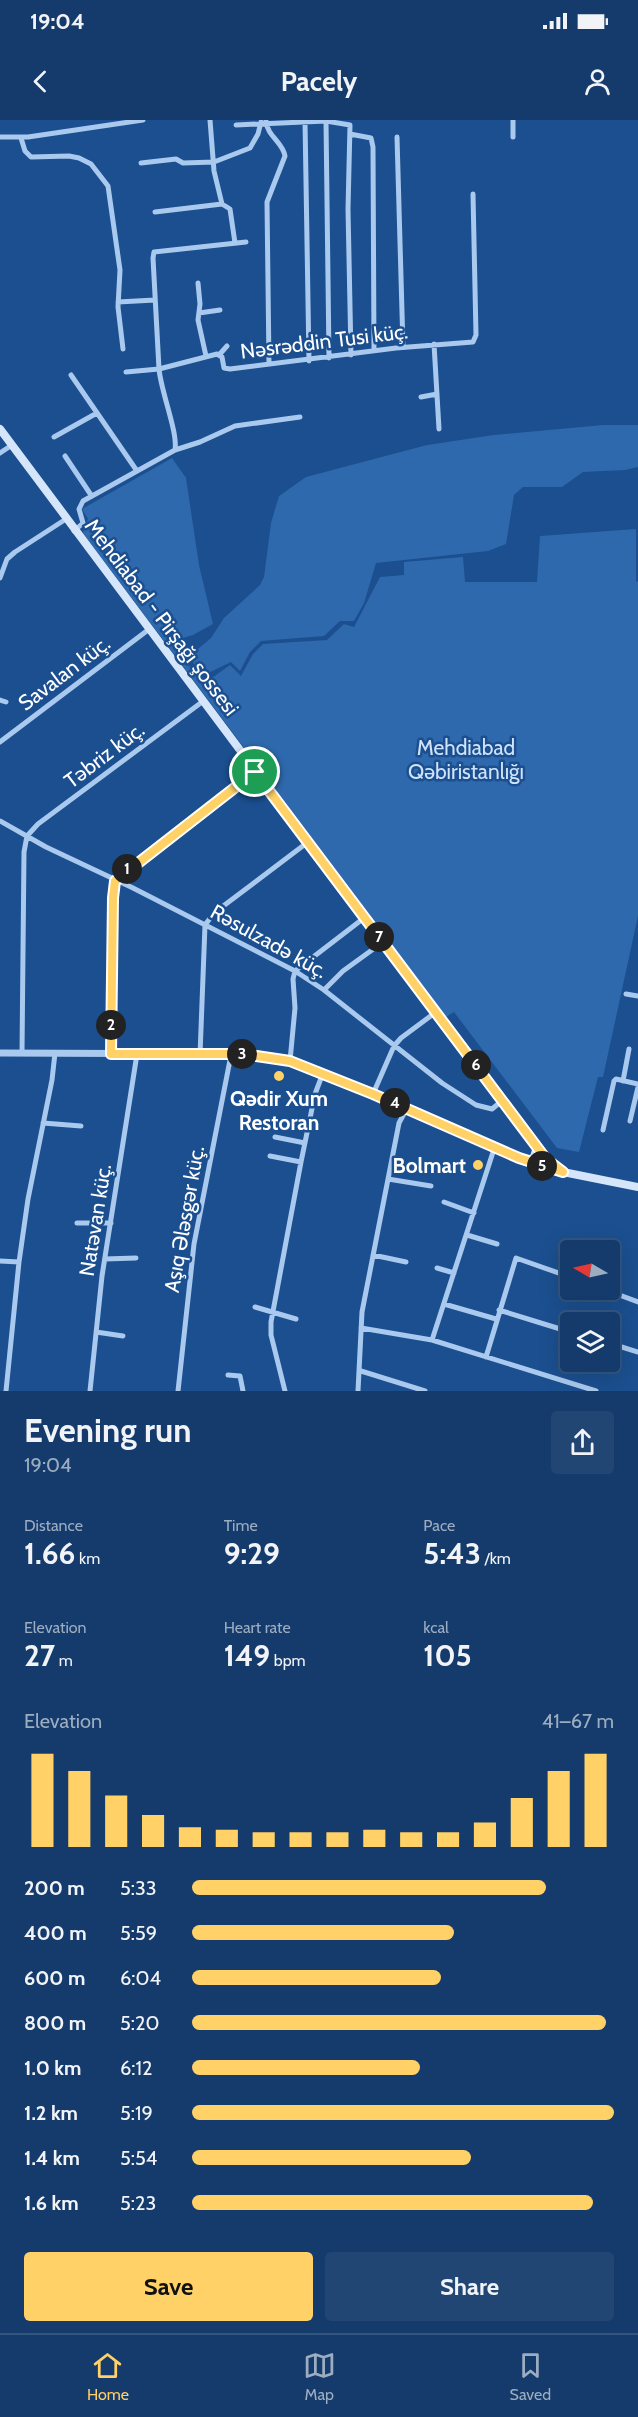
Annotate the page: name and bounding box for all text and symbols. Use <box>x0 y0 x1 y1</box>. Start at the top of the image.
text: 19:04 <box>30 8 85 35</box>
icon: back <box>24 65 57 98</box>
text: Pacely <box>281 65 357 98</box>
icon: person <box>581 65 614 98</box>
street label: Nəsrəddin Tusi küç. <box>239 318 409 364</box>
street label: Mehdiabad - Pirşağı şossesi <box>80 514 244 720</box>
street label: Savalan küç. <box>13 630 115 716</box>
street label: Təbriz küç. <box>59 717 149 793</box>
park label: Mehdiabad Qəbiristanlığı <box>408 735 524 784</box>
pin <box>229 746 280 797</box>
icon: arrive <box>238 755 271 788</box>
pin: 1 <box>112 854 142 884</box>
text: 1 <box>124 859 130 878</box>
street label: Rəsulzadə küç. <box>206 899 332 983</box>
pin: 7 <box>364 922 394 952</box>
text: 7 <box>375 927 383 946</box>
pin: 2 <box>96 1010 126 1040</box>
text: 2 <box>107 1015 115 1034</box>
pin: 3 <box>227 1039 257 1069</box>
text: 3 <box>238 1044 246 1063</box>
pin: 6 <box>461 1050 491 1080</box>
text: 6 <box>472 1055 481 1074</box>
marker: Qədir Xum Restoran <box>272 1069 286 1083</box>
place label: Qədir Xum Restoran <box>230 1086 328 1135</box>
pin: 4 <box>380 1088 410 1118</box>
text: 4 <box>390 1093 400 1112</box>
street label: Aşıq Ələsgər küç. <box>159 1144 209 1294</box>
pin: 5 <box>527 1151 557 1181</box>
place label: Bolmart <box>393 1153 466 1178</box>
text: 5 <box>538 1156 546 1175</box>
marker: Bolmart <box>471 1158 485 1172</box>
street label: Natəvan küç. <box>74 1162 116 1278</box>
north arrow <box>560 1240 620 1300</box>
map controls <box>560 1240 620 1372</box>
button: layers <box>560 1312 620 1372</box>
text: Evening run <box>24 1410 191 1450</box>
button: share <box>551 1411 614 1474</box>
text: 19:04 <box>24 1453 72 1477</box>
text: Distance <box>24 1516 83 1535</box>
text: Time <box>224 1516 258 1535</box>
text: Pace <box>423 1516 455 1535</box>
text: 1.66 <box>24 1535 75 1572</box>
text: 9:29 <box>224 1535 280 1572</box>
text: 5:43 <box>423 1535 481 1572</box>
text: km <box>75 1549 100 1568</box>
text: /km <box>481 1549 511 1568</box>
text: Elevation <box>24 1618 87 1637</box>
text: Heart rate <box>224 1618 291 1637</box>
text: kcal <box>423 1618 449 1637</box>
text: 27 <box>24 1637 55 1674</box>
text: 149 <box>224 1637 270 1674</box>
text: 105 <box>423 1637 472 1674</box>
text: m <box>55 1651 73 1670</box>
text: bpm <box>270 1651 306 1670</box>
text: Elevation <box>24 1709 102 1733</box>
text: 41–67 m <box>542 1709 614 1733</box>
text: 200 m <box>24 1876 85 1900</box>
text: 5:33 <box>120 1876 157 1900</box>
text: 400 m <box>24 1921 87 1945</box>
text: 5:59 <box>120 1921 157 1945</box>
text: 600 m <box>24 1966 85 1990</box>
text: 6:04 <box>120 1966 161 1990</box>
text: 800 m <box>24 2011 86 2035</box>
text: 5:20 <box>120 2011 159 2035</box>
text: 1.0 km <box>24 2056 81 2080</box>
text: 6:12 <box>120 2056 153 2080</box>
text: 1.2 km <box>24 2101 78 2125</box>
text: 5:19 <box>120 2101 153 2125</box>
text: 1.4 km <box>24 2146 80 2170</box>
text: 5:54 <box>120 2146 157 2170</box>
text: 1.6 km <box>24 2191 79 2215</box>
text: 5:23 <box>120 2191 156 2215</box>
button: Save <box>24 2252 313 2321</box>
button: Share <box>325 2252 614 2321</box>
tab: Home <box>87 2349 129 2404</box>
tab: Map <box>303 2349 336 2404</box>
tab: Saved <box>510 2349 551 2404</box>

